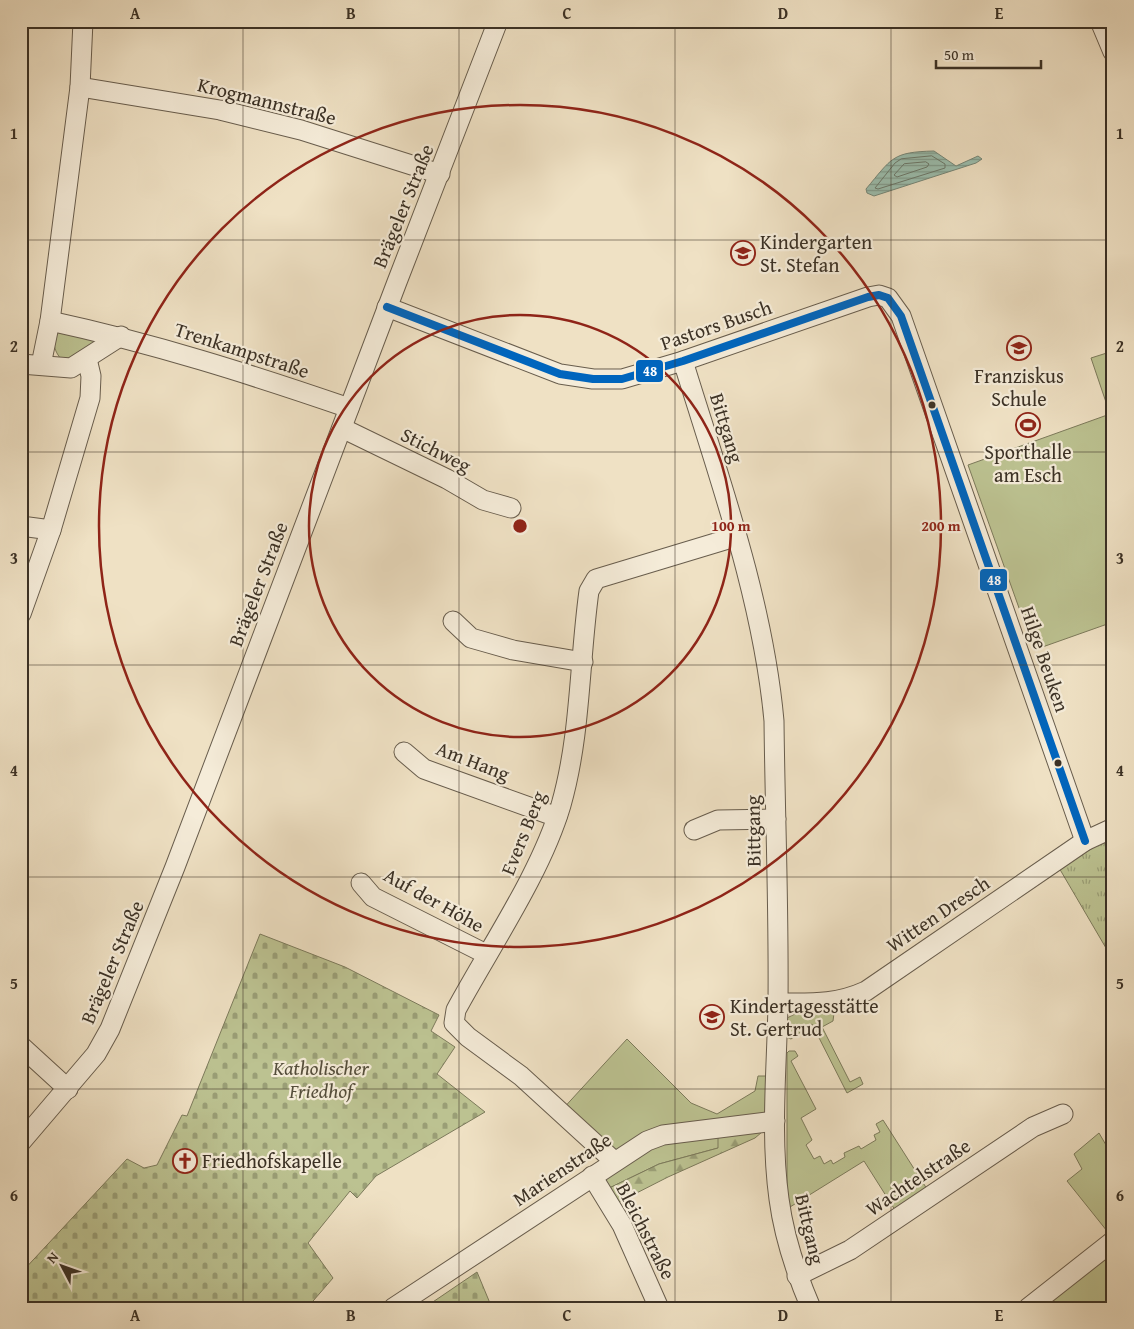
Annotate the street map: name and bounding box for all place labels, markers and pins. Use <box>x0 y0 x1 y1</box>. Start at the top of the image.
place label: Kindergarten St. Stefan <box>760 227 872 279</box>
school or university icon: Kindergarten St. Stefan <box>730 240 756 266</box>
school or university icon: Franziskus Schule <box>1006 335 1032 361</box>
place label: Franziskus Schule <box>974 361 1064 413</box>
unlabelled marker <box>927 400 937 410</box>
sports icon: Sporthalle am Esch <box>1015 412 1041 438</box>
place label: Sporthalle am Esch <box>984 437 1072 489</box>
centre of rings <box>511 517 529 535</box>
unlabelled marker <box>1053 758 1063 768</box>
place label: Kindertagesstätte St. Gertrud <box>730 991 879 1043</box>
school or university icon: Kindertagesstätte St. Gertrud <box>699 1004 725 1030</box>
place label: Friedhofskapelle <box>202 1146 342 1175</box>
church icon: Friedhofskapelle <box>172 1148 198 1174</box>

